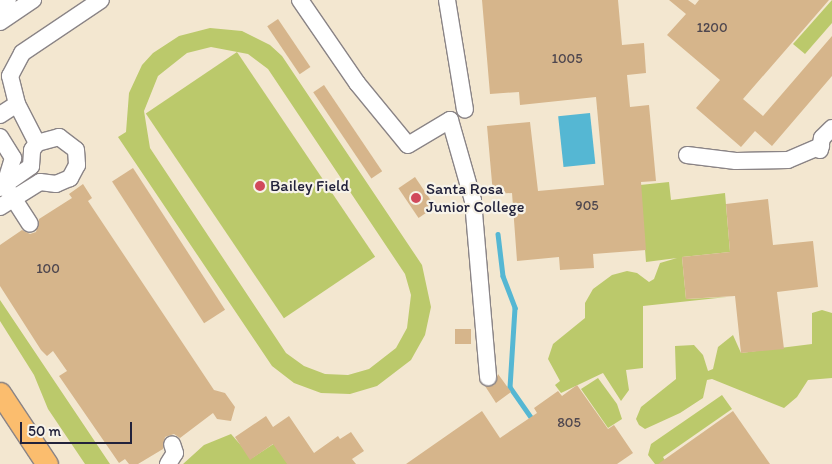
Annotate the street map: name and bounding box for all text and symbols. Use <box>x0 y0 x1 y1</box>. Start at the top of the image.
house number: 1200 <box>696 20 728 36</box>
house number: 1005 <box>551 51 583 67</box>
place label: Bailey Field <box>270 176 349 196</box>
place label: Santa Rosa Junior College <box>426 179 524 217</box>
marker: Bailey Field <box>254 180 266 192</box>
marker: Santa Rosa Junior College <box>410 192 422 204</box>
house number: 905 <box>575 198 599 214</box>
house number: 100 <box>36 261 60 277</box>
scale bar <box>22 412 135 444</box>
house number: 805 <box>557 415 581 431</box>
text: 50 m <box>28 422 61 440</box>

